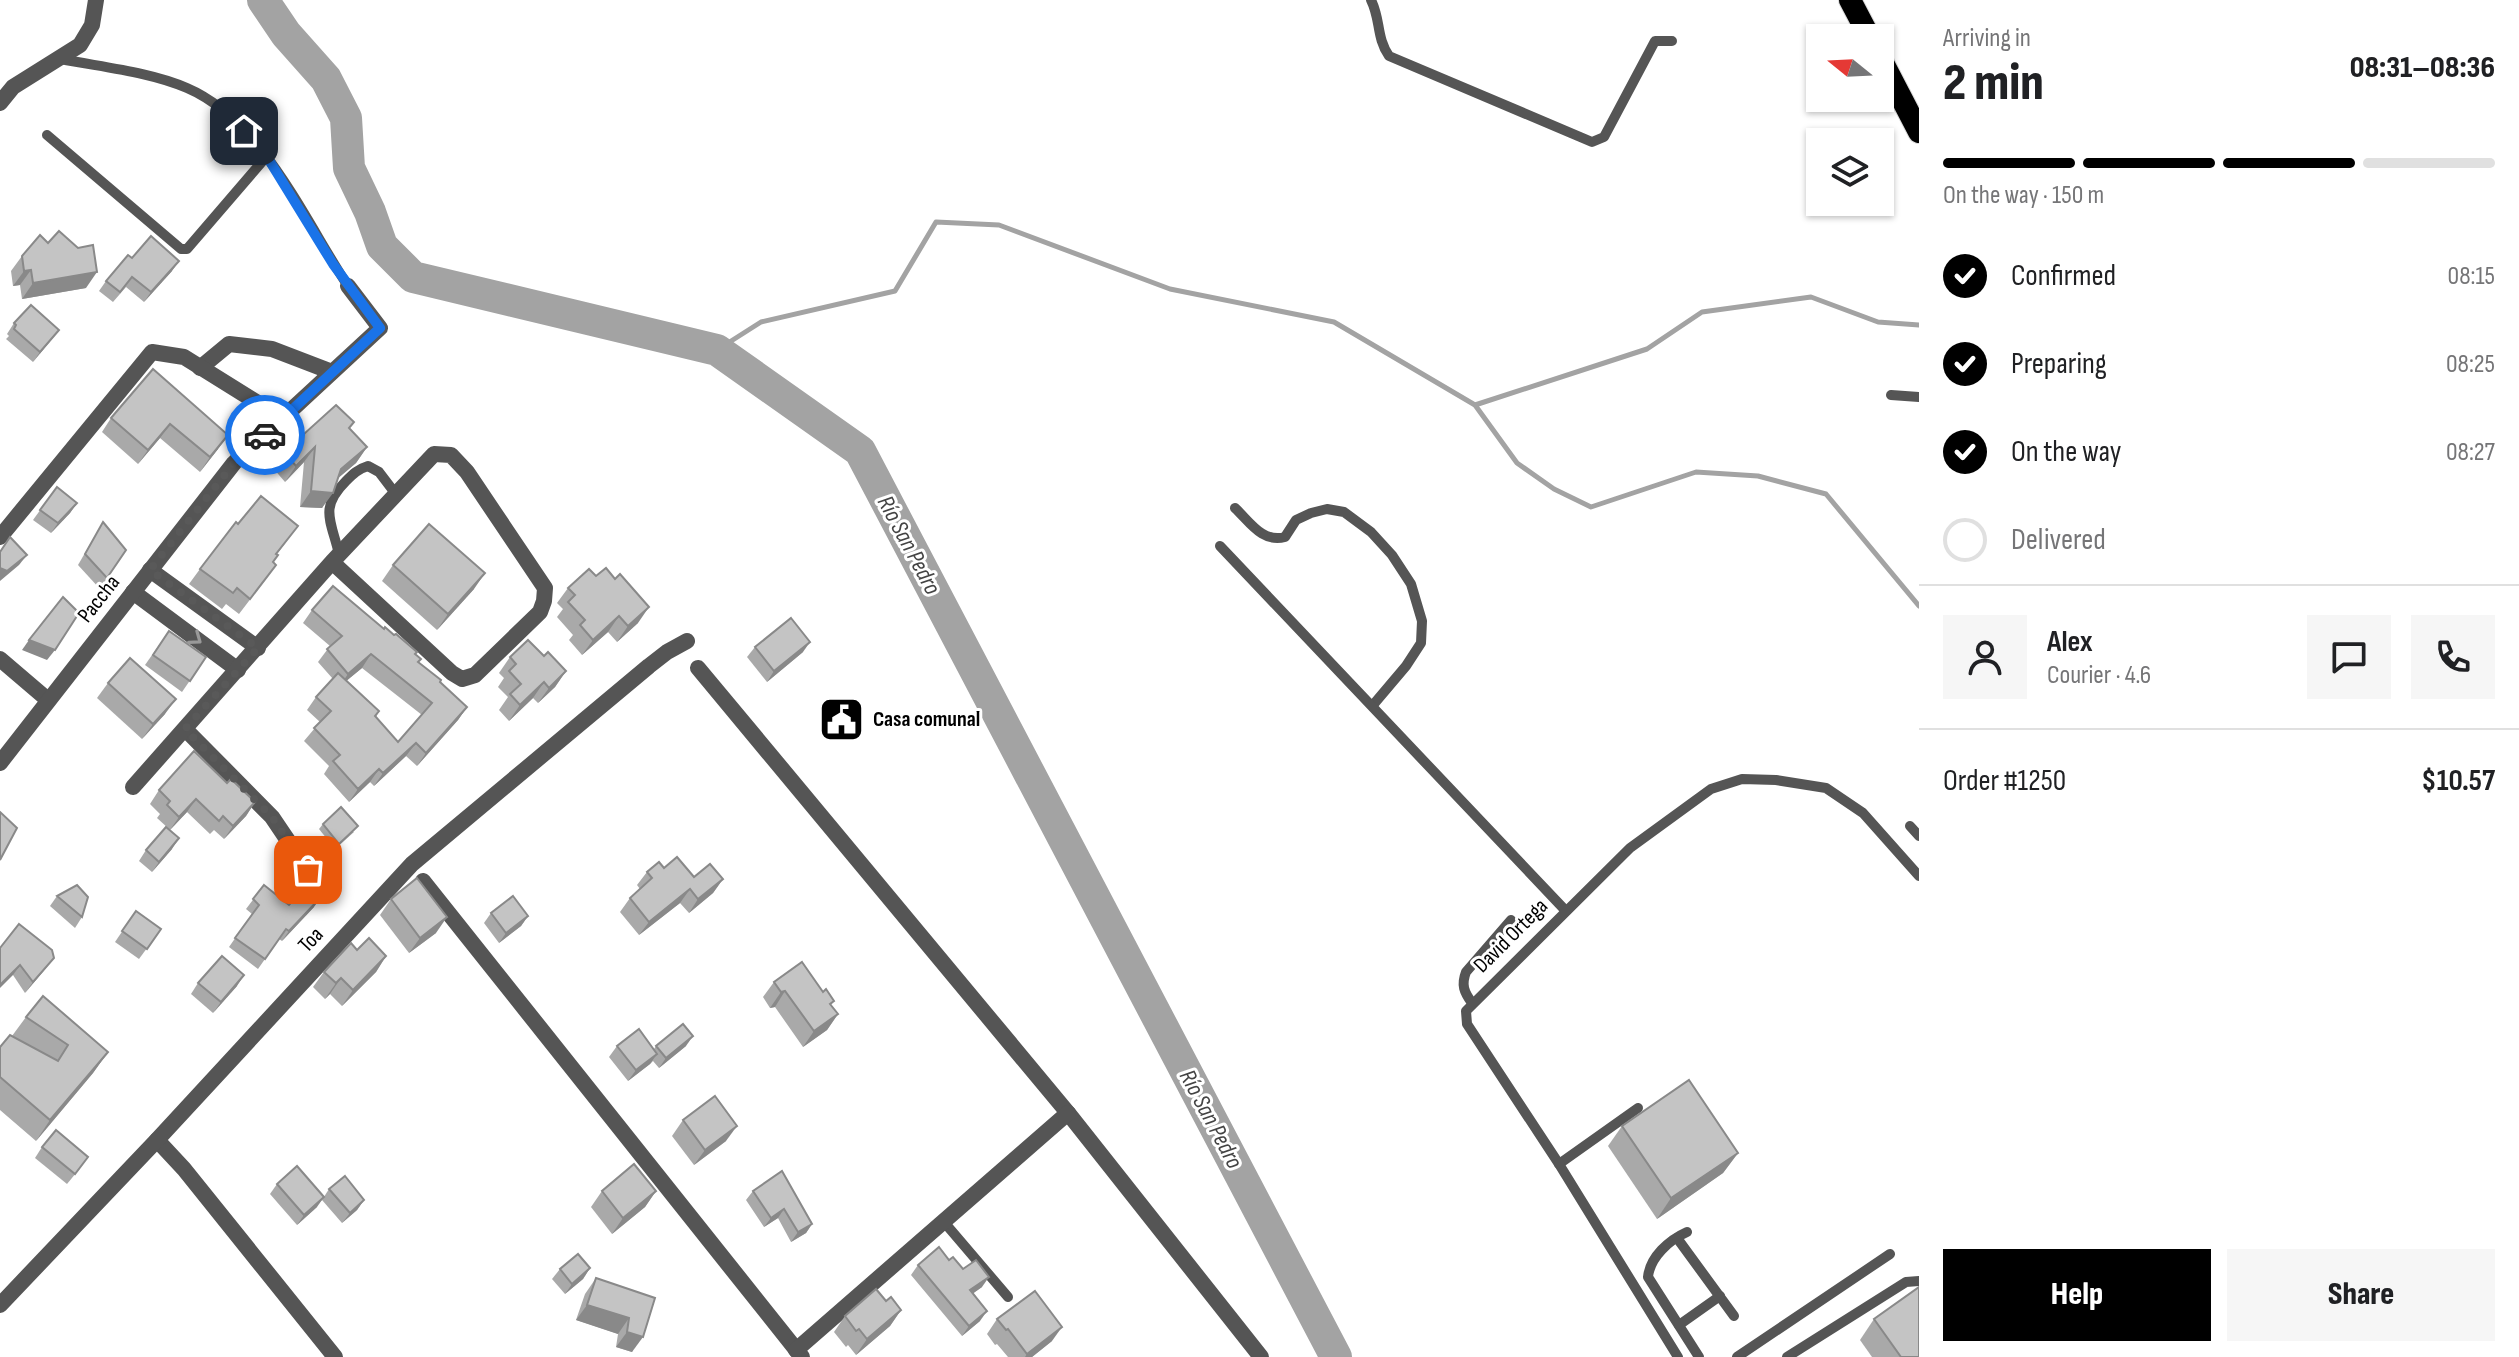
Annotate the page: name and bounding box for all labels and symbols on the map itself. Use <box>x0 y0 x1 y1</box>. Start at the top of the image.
north arrow <box>1806 24 1894 112</box>
pin <box>210 97 278 165</box>
courier <box>225 395 305 475</box>
water label: Río San Pedro <box>871 491 947 600</box>
street label: Paccha <box>72 570 126 628</box>
one-way arrow <box>187 630 202 644</box>
public building icon: Casa comunal <box>818 695 866 743</box>
place label: Casa comunal <box>873 706 980 733</box>
pin <box>274 836 342 904</box>
street label: David Ortega <box>1468 893 1554 979</box>
street label: Toa <box>293 922 329 958</box>
water label: Río San Pedro <box>1173 1065 1249 1174</box>

